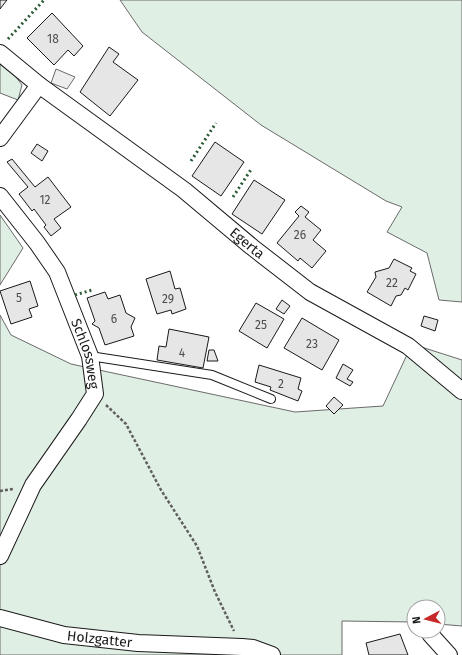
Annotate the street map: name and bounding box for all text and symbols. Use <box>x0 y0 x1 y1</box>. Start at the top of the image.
house number: 18 <box>47 32 59 46</box>
house number: 12 <box>39 193 51 207</box>
street label: Egerta <box>226 224 268 262</box>
house number: 26 <box>294 228 306 242</box>
house number: 22 <box>386 276 398 290</box>
house number: 5 <box>16 291 22 305</box>
house number: 29 <box>162 292 174 306</box>
house number: 6 <box>111 312 117 326</box>
street label: Schlossweg <box>68 316 103 391</box>
house number: 25 <box>255 318 267 332</box>
house number: 23 <box>306 337 318 351</box>
house number: 4 <box>179 346 186 360</box>
house number: 2 <box>278 377 284 391</box>
north arrow <box>406 599 446 639</box>
text: N <box>410 616 423 625</box>
street label: Holzgatter <box>66 627 134 651</box>

